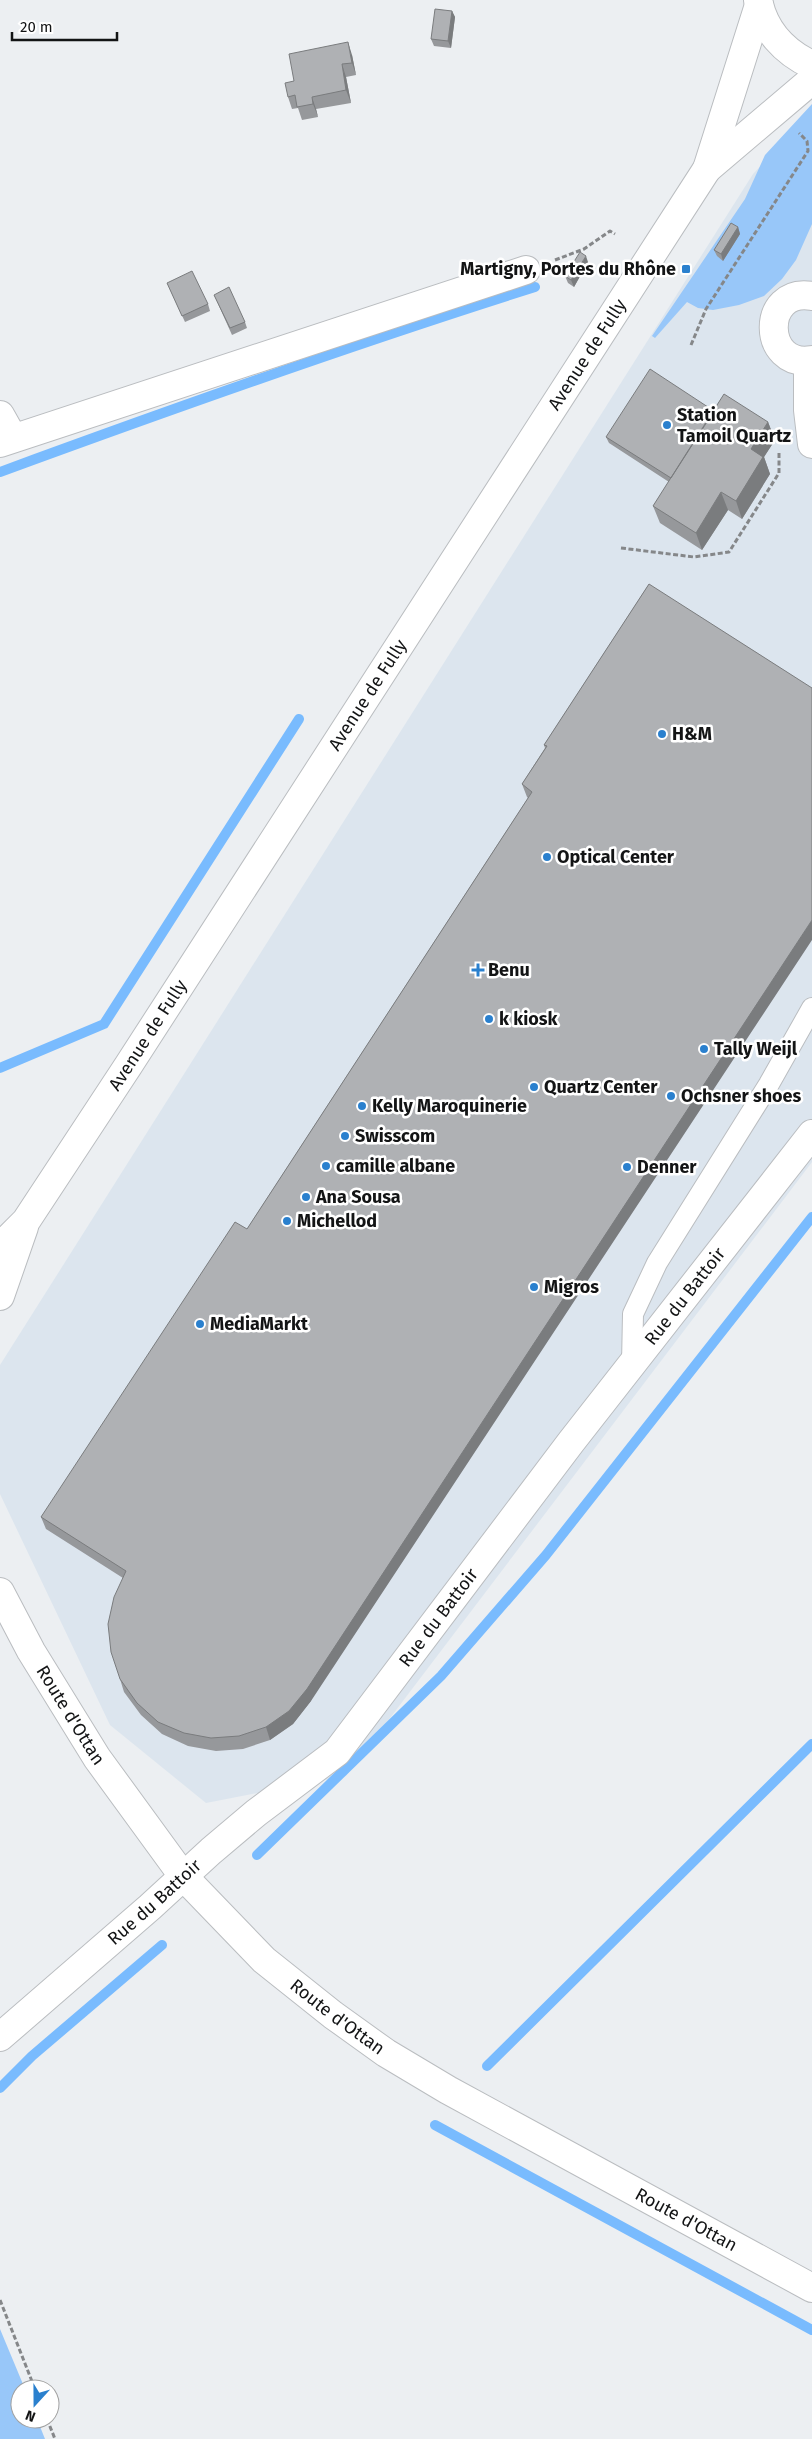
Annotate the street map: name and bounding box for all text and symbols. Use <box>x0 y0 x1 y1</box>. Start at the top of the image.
scale bar <box>12 10 118 42</box>
text: 20 m <box>20 18 53 36</box>
place label: Martigny, Portes du Rhône <box>460 258 676 280</box>
marker: Martigny, Portes du Rhône <box>680 263 692 275</box>
street label: Avenue de Fully <box>543 295 631 414</box>
place label: Station Tamoil Quartz <box>677 404 791 447</box>
marker: Station Tamoil Quartz <box>661 419 673 431</box>
street label: Avenue de Fully <box>324 635 412 755</box>
place label: H&M <box>672 723 712 745</box>
marker: H&M <box>656 728 668 740</box>
place label: Optical Center <box>557 846 675 868</box>
marker: Optical Center <box>541 851 553 863</box>
place label: Benu <box>488 959 530 981</box>
marker: Benu <box>472 964 484 976</box>
street label: Avenue de Fully <box>104 975 192 1095</box>
place label: k kiosk <box>499 1008 558 1030</box>
marker: k kiosk <box>483 1013 495 1025</box>
place label: Tally Weijl <box>714 1038 798 1060</box>
marker: Tally Weijl <box>698 1043 710 1055</box>
place label: Quartz Center <box>544 1076 658 1098</box>
marker: Quartz Center <box>528 1081 540 1093</box>
place label: Ochsner shoes <box>681 1085 801 1107</box>
marker: Ochsner shoes <box>665 1090 677 1102</box>
place label: Kelly Maroquinerie <box>372 1095 527 1117</box>
marker: Kelly Maroquinerie <box>356 1100 368 1112</box>
place label: Swisscom <box>355 1125 435 1147</box>
marker: Swisscom <box>339 1130 351 1142</box>
place label: camille albane <box>336 1155 455 1177</box>
place label: Denner <box>637 1156 697 1178</box>
marker: camille albane <box>320 1160 332 1172</box>
marker: Denner <box>621 1161 633 1173</box>
place label: Ana Sousa <box>315 1186 401 1208</box>
marker: Ana Sousa <box>300 1191 312 1203</box>
place label: Michellod <box>297 1210 377 1232</box>
marker: Michellod <box>281 1215 293 1227</box>
street label: Rue du Battoir <box>640 1243 730 1350</box>
place label: Migros <box>544 1276 599 1298</box>
marker: Migros <box>528 1281 540 1293</box>
place label: MediaMarkt <box>210 1313 309 1335</box>
marker: MediaMarkt <box>194 1318 206 1330</box>
street label: Rue du Battoir <box>394 1564 483 1671</box>
street label: Route d'Ottan <box>32 1661 109 1769</box>
street label: Rue du Battoir <box>103 1855 206 1950</box>
street label: Route d'Ottan <box>286 1974 389 2060</box>
street label: Route d'Ottan <box>631 2183 741 2256</box>
north arrow <box>10 2379 60 2429</box>
text: N <box>23 2406 38 2425</box>

